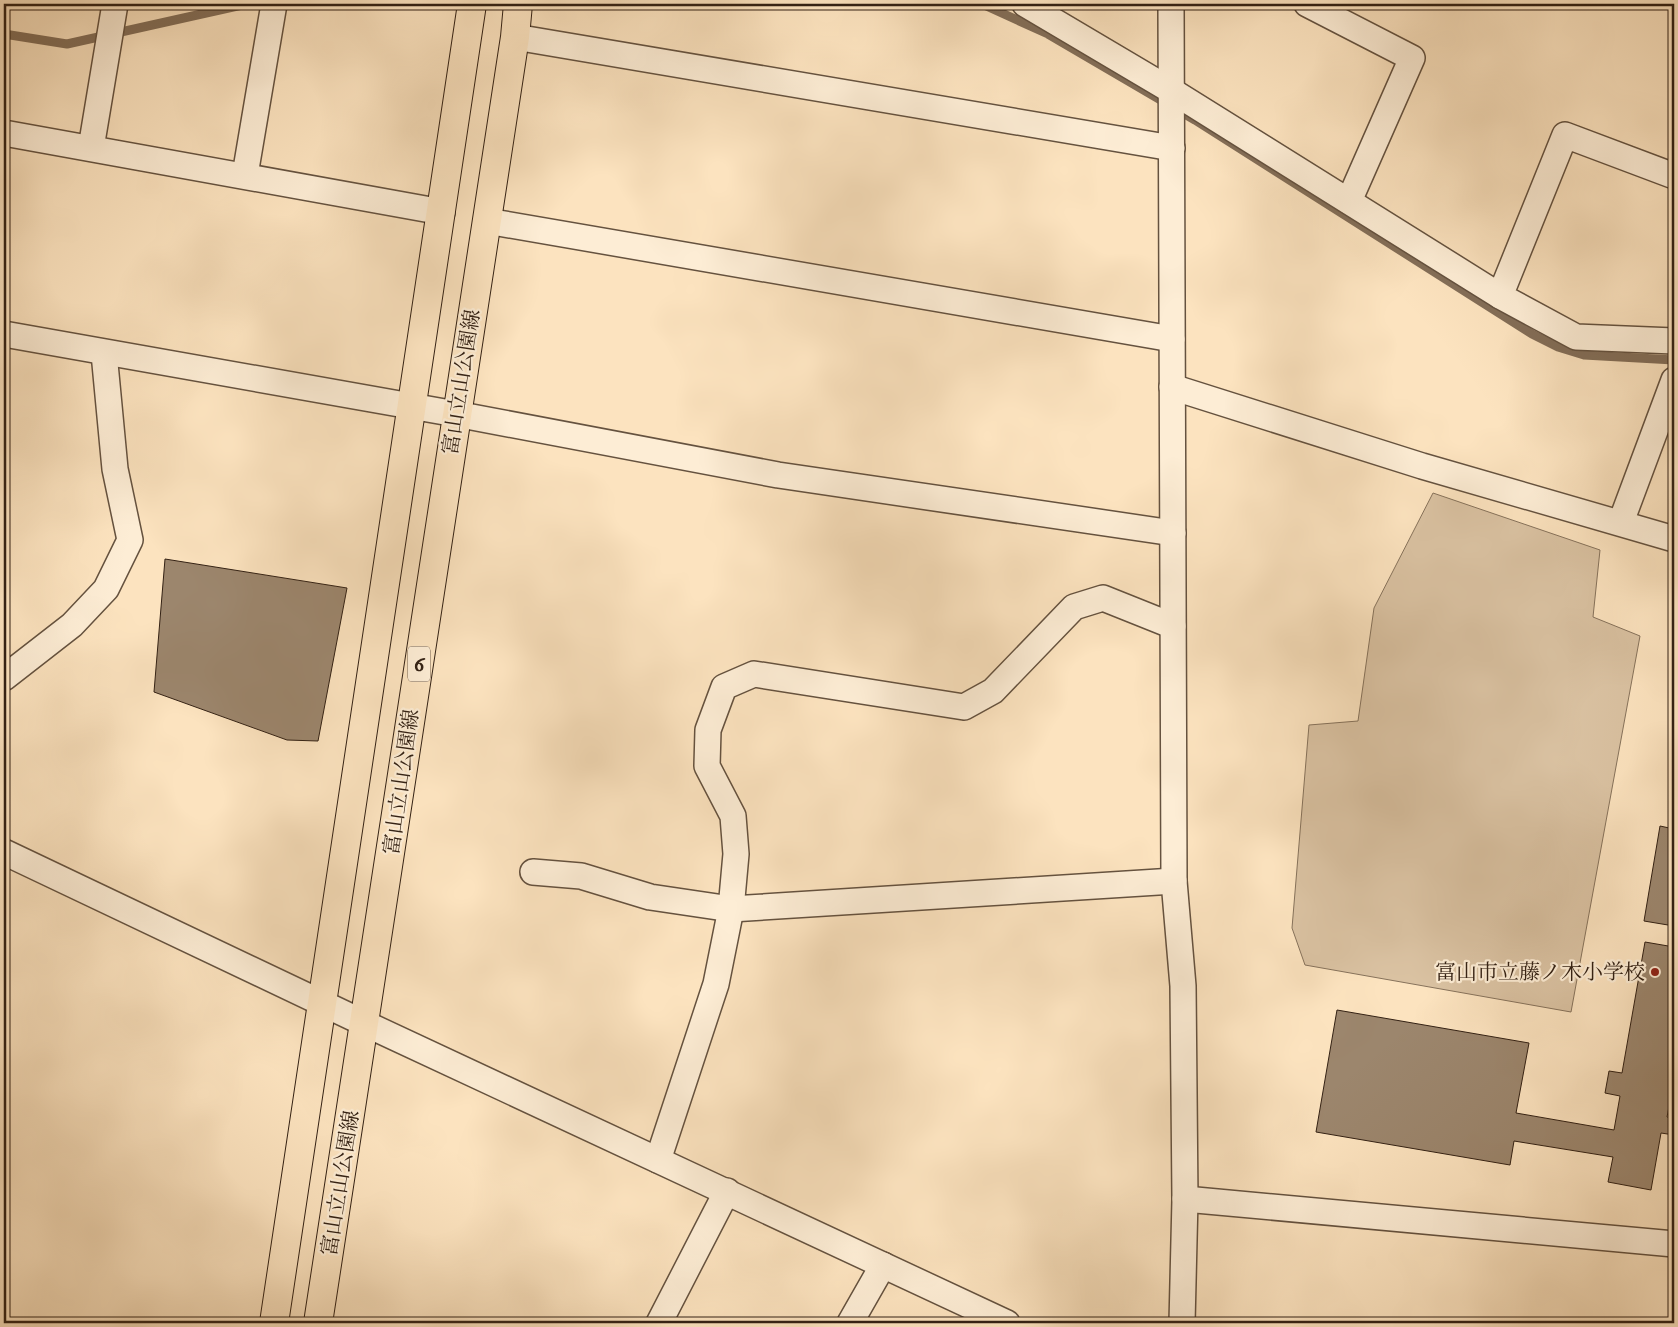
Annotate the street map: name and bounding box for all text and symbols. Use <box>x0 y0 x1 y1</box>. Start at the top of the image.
street label: 富山立山公園線 <box>437 307 486 457</box>
road number: 6 <box>408 646 430 682</box>
street label: 富山立山公園線 <box>378 707 425 857</box>
place label: 富山市立藤ノ木小学校 <box>1435 959 1645 986</box>
marker: 富山市立藤ノ木小学校 <box>1649 966 1661 978</box>
street label: 富山立山公園線 <box>316 1108 365 1258</box>

